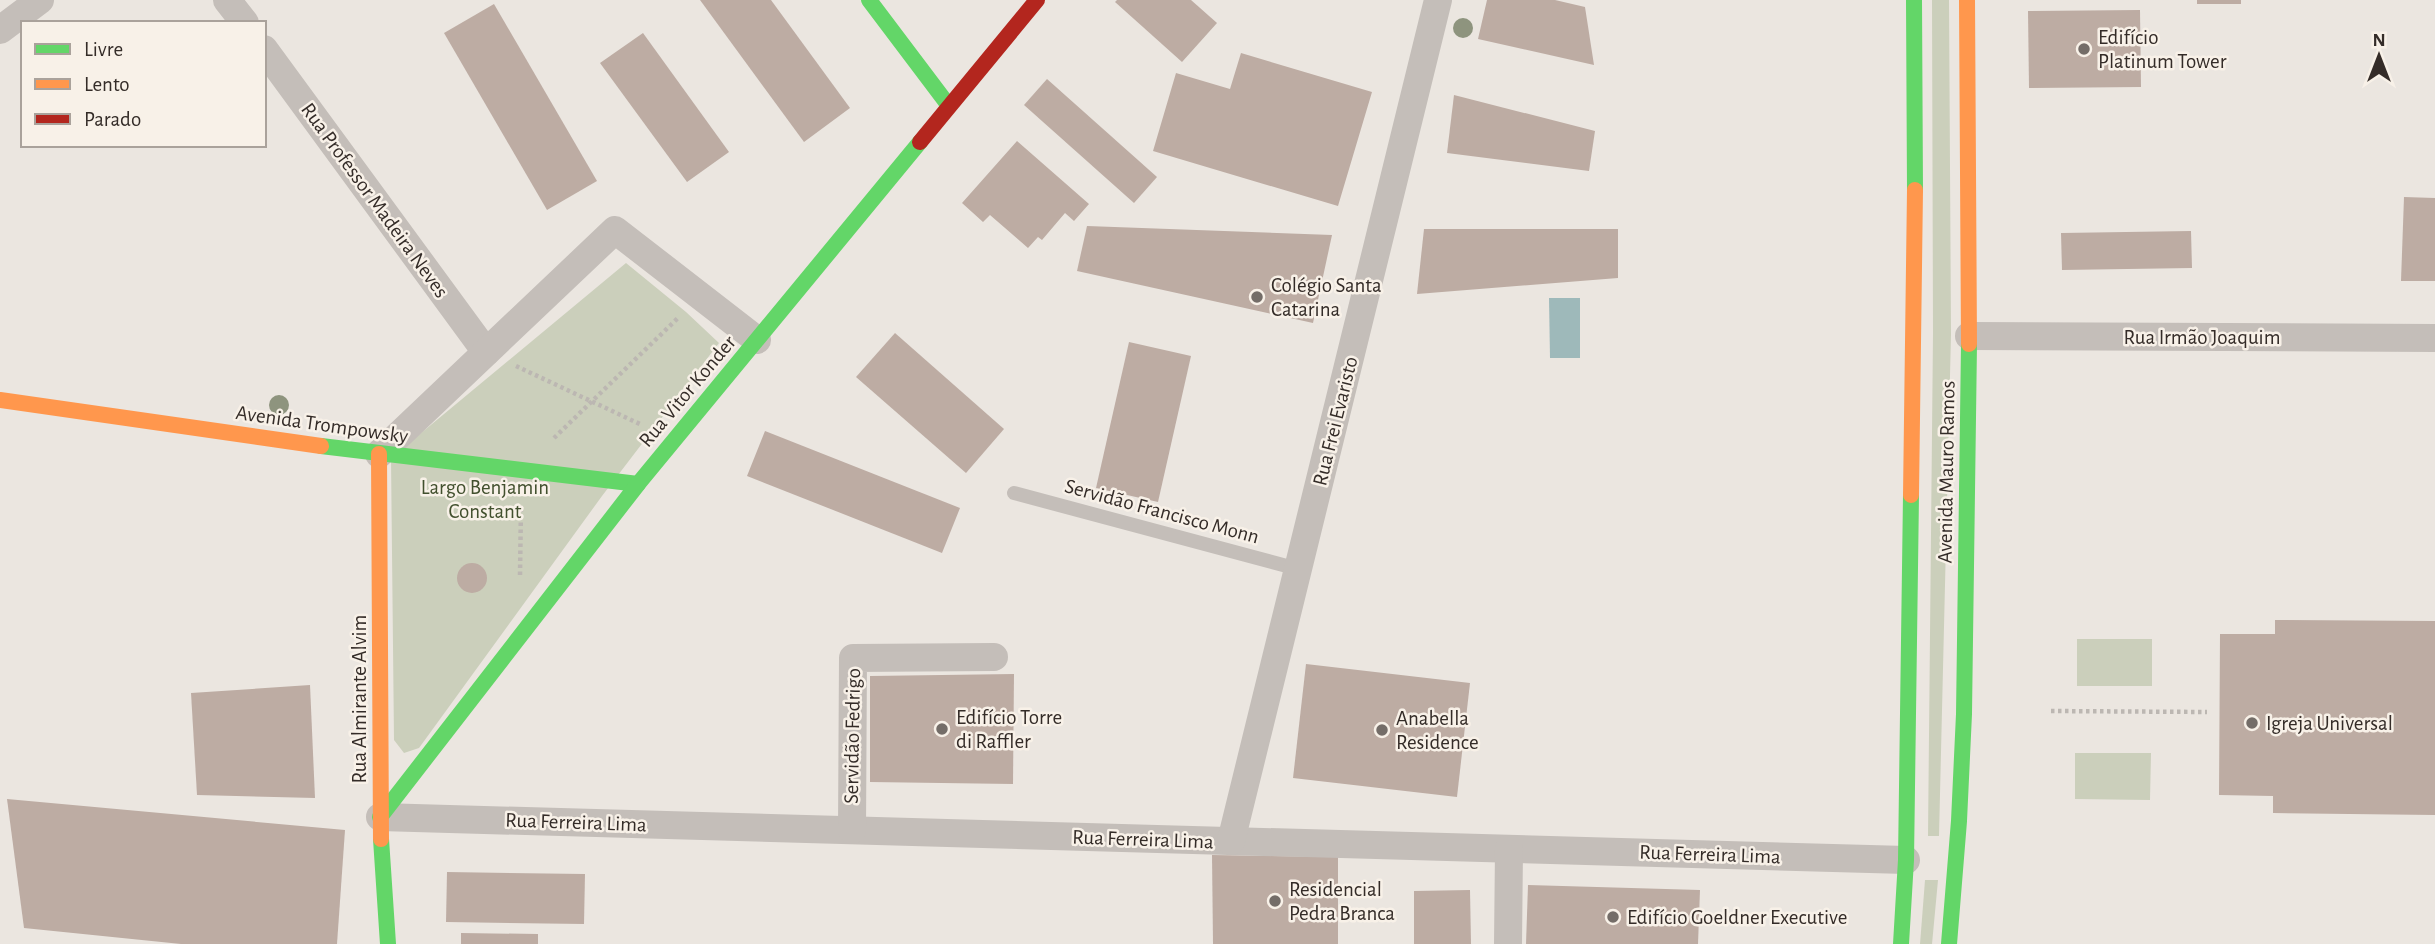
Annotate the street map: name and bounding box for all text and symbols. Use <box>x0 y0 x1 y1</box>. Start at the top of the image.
legend <box>21 21 266 147</box>
north arrow <box>2344 21 2414 91</box>
place label: Edifício Platinum Tower <box>2098 27 2227 72</box>
text: N <box>2372 31 2386 50</box>
text: Livre <box>84 39 123 60</box>
marker: Edifício Platinum Tower <box>2076 41 2092 57</box>
text: Lento <box>84 74 130 95</box>
street label: Rua Professor Madeira Neves <box>297 99 452 302</box>
text: Parado <box>84 109 141 130</box>
place label: Colégio Santa Catarina <box>1271 275 1382 320</box>
marker: Colégio Santa Catarina <box>1249 289 1265 305</box>
street label: Rua Irmão Joaquim <box>2124 327 2280 348</box>
street label: Rua Vitor Konder <box>635 332 740 451</box>
street label: Rua Frei Evaristo <box>1309 354 1362 488</box>
street label: Avenida Mauro Ramos <box>1934 380 1959 564</box>
street label: Avenida Trompowsky <box>234 402 409 447</box>
street label: Servidão Francisco Monn <box>1062 475 1261 548</box>
park label: Largo Benjamin Constant <box>421 477 549 522</box>
street label: Rua Almirante Alvim <box>349 615 370 783</box>
street label: Servidão Fedrigo <box>841 668 864 804</box>
place label: Edifício Torre di Raffler <box>956 707 1062 752</box>
place label: Anabella Residence <box>1396 708 1479 753</box>
place label: Igreja Universal <box>2266 713 2393 734</box>
marker: Igreja Universal <box>2244 715 2260 731</box>
marker: Edifício Torre di Raffler <box>934 721 950 737</box>
marker: Anabella Residence <box>1374 722 1390 738</box>
street label: Rua Ferreira Lima <box>505 810 647 835</box>
street label: Rua Ferreira Lima <box>1072 827 1214 852</box>
street label: Rua Ferreira Lima <box>1639 842 1781 867</box>
place label: Residencial Pedra Branca <box>1289 879 1395 924</box>
marker: Residencial Pedra Branca <box>1267 893 1283 909</box>
place label: Edifício Goeldner Executive <box>1627 907 1847 928</box>
marker: Edifício Goeldner Executive <box>1605 909 1621 925</box>

